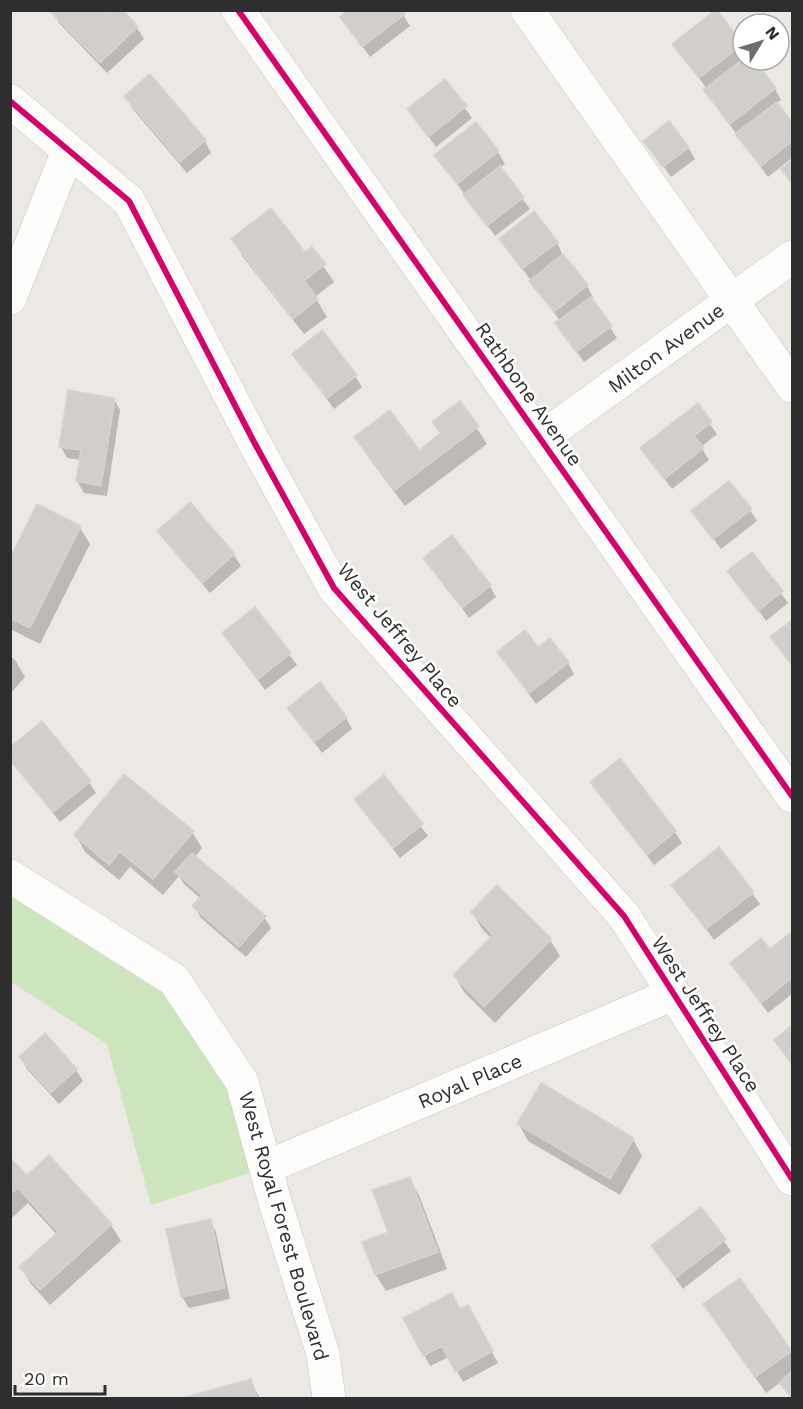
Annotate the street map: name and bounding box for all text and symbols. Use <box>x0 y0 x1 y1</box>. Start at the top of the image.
north arrow <box>731 12 791 72</box>
text: N <box>761 23 784 44</box>
street label: Milton Avenue <box>603 298 729 398</box>
street label: Rathbone Avenue <box>470 317 588 471</box>
street label: West Jeffrey Place <box>332 558 468 712</box>
street label: West Jeffrey Place <box>646 931 766 1097</box>
street label: Royal Place <box>414 1048 526 1114</box>
street label: West Royal Forest Boulevard <box>234 1089 334 1363</box>
scale bar <box>15 1358 105 1396</box>
text: 20 m <box>24 1368 69 1389</box>

